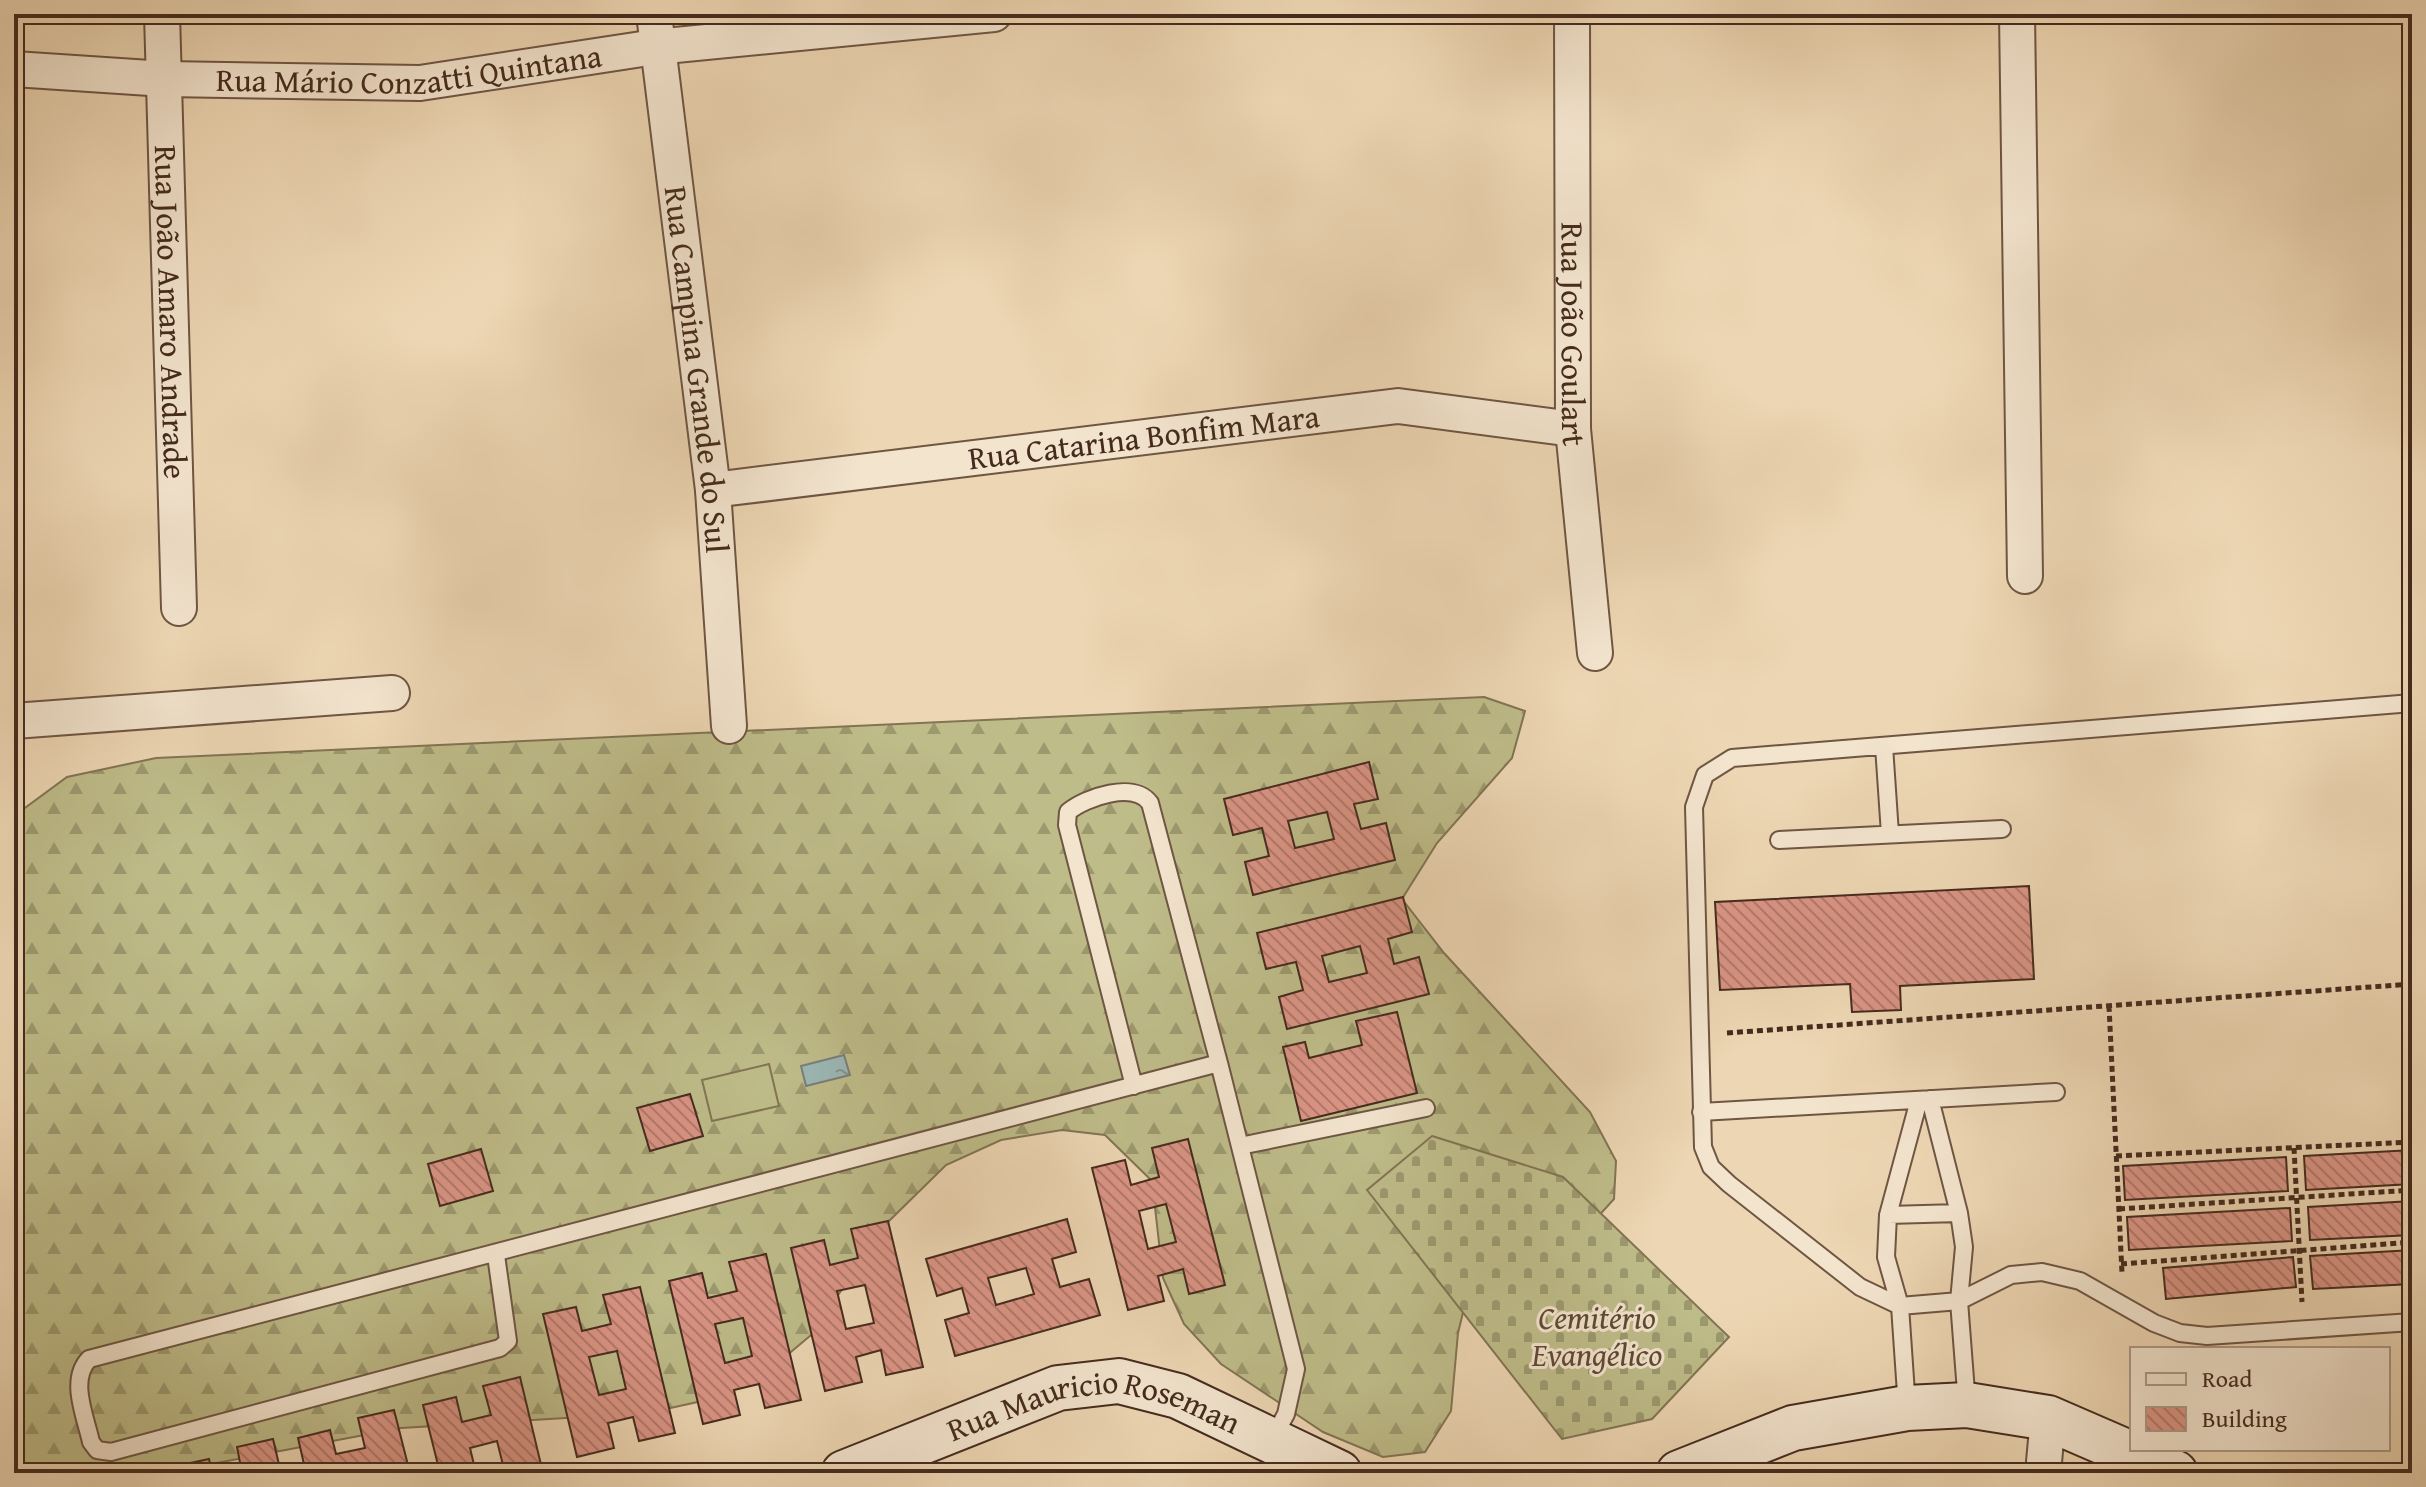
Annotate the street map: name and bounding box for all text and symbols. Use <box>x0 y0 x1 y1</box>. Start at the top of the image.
street label: Rua Mário Conzatti Quintana <box>216 32 605 106</box>
street label: Rua João Amaro Andrade <box>143 144 199 480</box>
street label: Rua Campina Grande do Sul <box>652 183 741 554</box>
street label: Rua João Goulart <box>1550 222 1599 448</box>
street label: Rua Catarina Bonfim Mara <box>965 392 1322 482</box>
park label: Cemitério Evangélico <box>1531 1294 1662 1378</box>
legend <box>2130 1347 2390 1451</box>
text: Rua Mauricio Roseman <box>940 1357 1249 1453</box>
text: Road <box>2202 1361 2252 1396</box>
text: Building <box>2202 1401 2287 1436</box>
street label: Rua Mauricio Roseman <box>938 1413 1246 1457</box>

